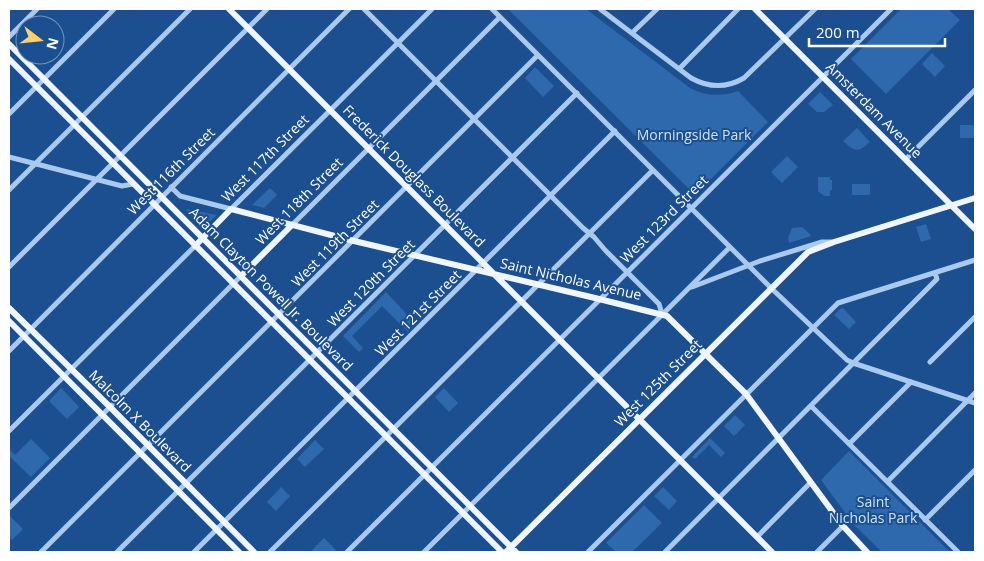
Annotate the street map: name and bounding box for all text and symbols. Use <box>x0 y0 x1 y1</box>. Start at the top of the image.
north arrow <box>15 15 65 65</box>
scale bar <box>809 15 945 47</box>
text: 200 m <box>816 22 860 42</box>
text: N <box>42 36 64 52</box>
street label: Amsterdam Avenue <box>822 57 927 162</box>
street label: Frederick Douglass Boulevard <box>339 100 490 251</box>
street label: West 117th Street <box>217 110 313 206</box>
street label: West 116th Street <box>123 123 219 219</box>
park label: Morningside Park <box>637 125 752 144</box>
street label: West 118th Street <box>251 153 347 249</box>
street label: West 123rd Street <box>616 171 712 267</box>
street label: West 119th Street <box>287 195 383 291</box>
street label: Adam Clayton Powell Jr. Boulevard <box>185 203 357 375</box>
street label: West 120th Street <box>323 235 419 331</box>
street label: Saint Nicholas Avenue <box>499 253 644 304</box>
street label: West 121st Street <box>370 265 465 360</box>
street label: West 125th Street <box>610 335 706 431</box>
street label: Malcolm X Boulevard <box>85 365 196 476</box>
park label: Saint Nicholas Park <box>829 492 918 527</box>

